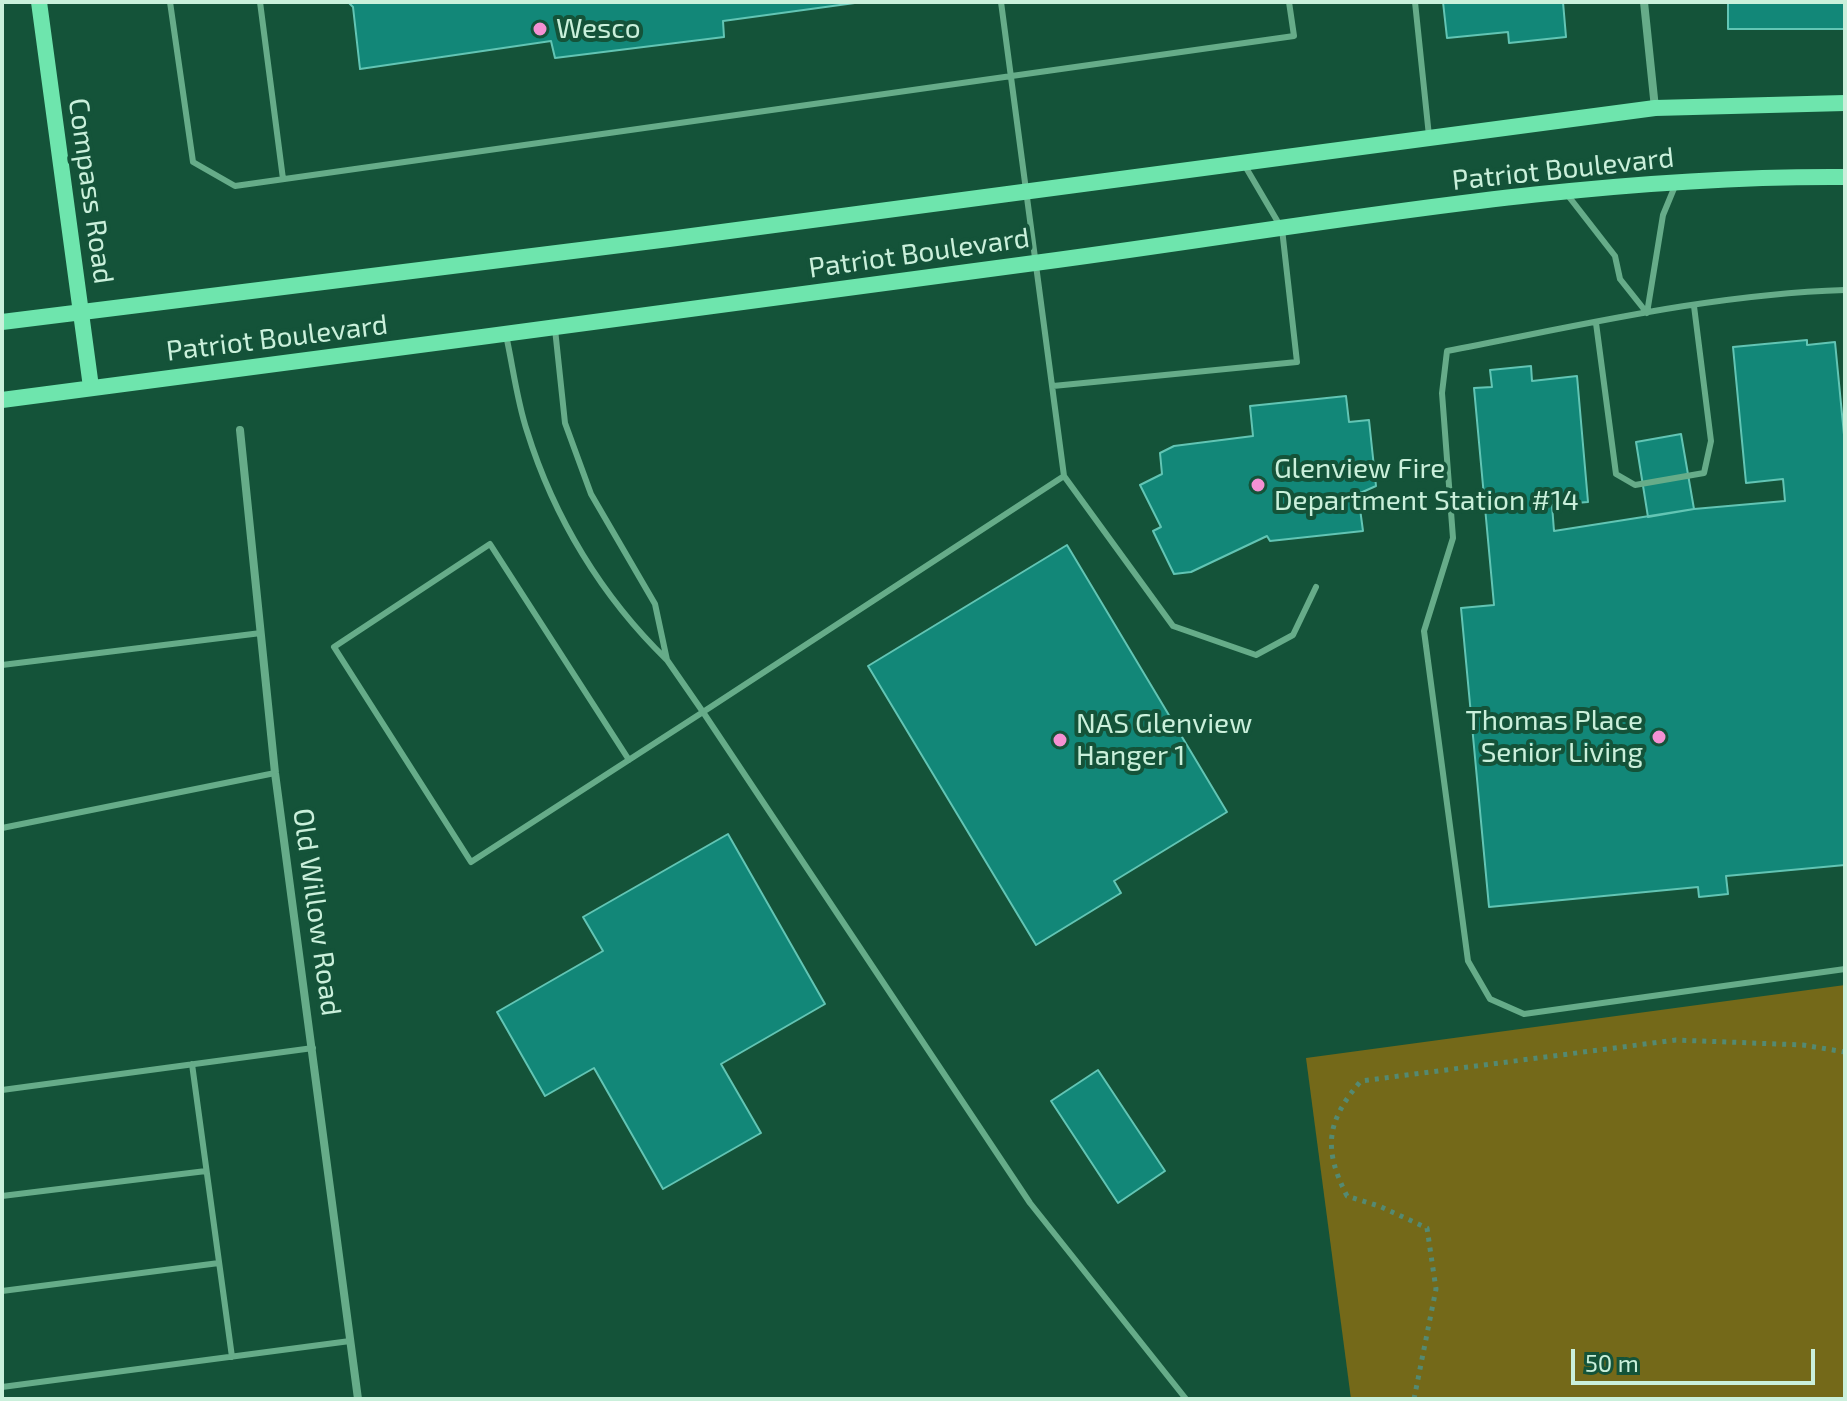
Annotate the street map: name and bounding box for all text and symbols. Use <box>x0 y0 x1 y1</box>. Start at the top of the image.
place label: Wesco <box>556 12 641 46</box>
marker: Wesco <box>531 20 549 38</box>
street label: Compass Road <box>61 96 121 286</box>
street label: Patriot Boulevard <box>1450 141 1676 197</box>
street label: Patriot Boulevard <box>806 221 1032 285</box>
street label: Patriot Boulevard <box>164 308 390 368</box>
place label: Glenview Fire Department Station #14 <box>1274 452 1579 518</box>
marker: Glenview Fire Department Station #14 <box>1249 476 1267 494</box>
place label: Thomas Place Senior Living <box>1465 704 1643 770</box>
place label: NAS Glenview Hanger 1 <box>1076 707 1252 773</box>
marker: Thomas Place Senior Living <box>1650 728 1668 746</box>
marker: NAS Glenview Hanger 1 <box>1051 731 1069 749</box>
street label: Old Willow Road <box>286 806 348 1018</box>
scale bar <box>1575 1333 1819 1383</box>
text: 50 m <box>1585 1348 1639 1377</box>

